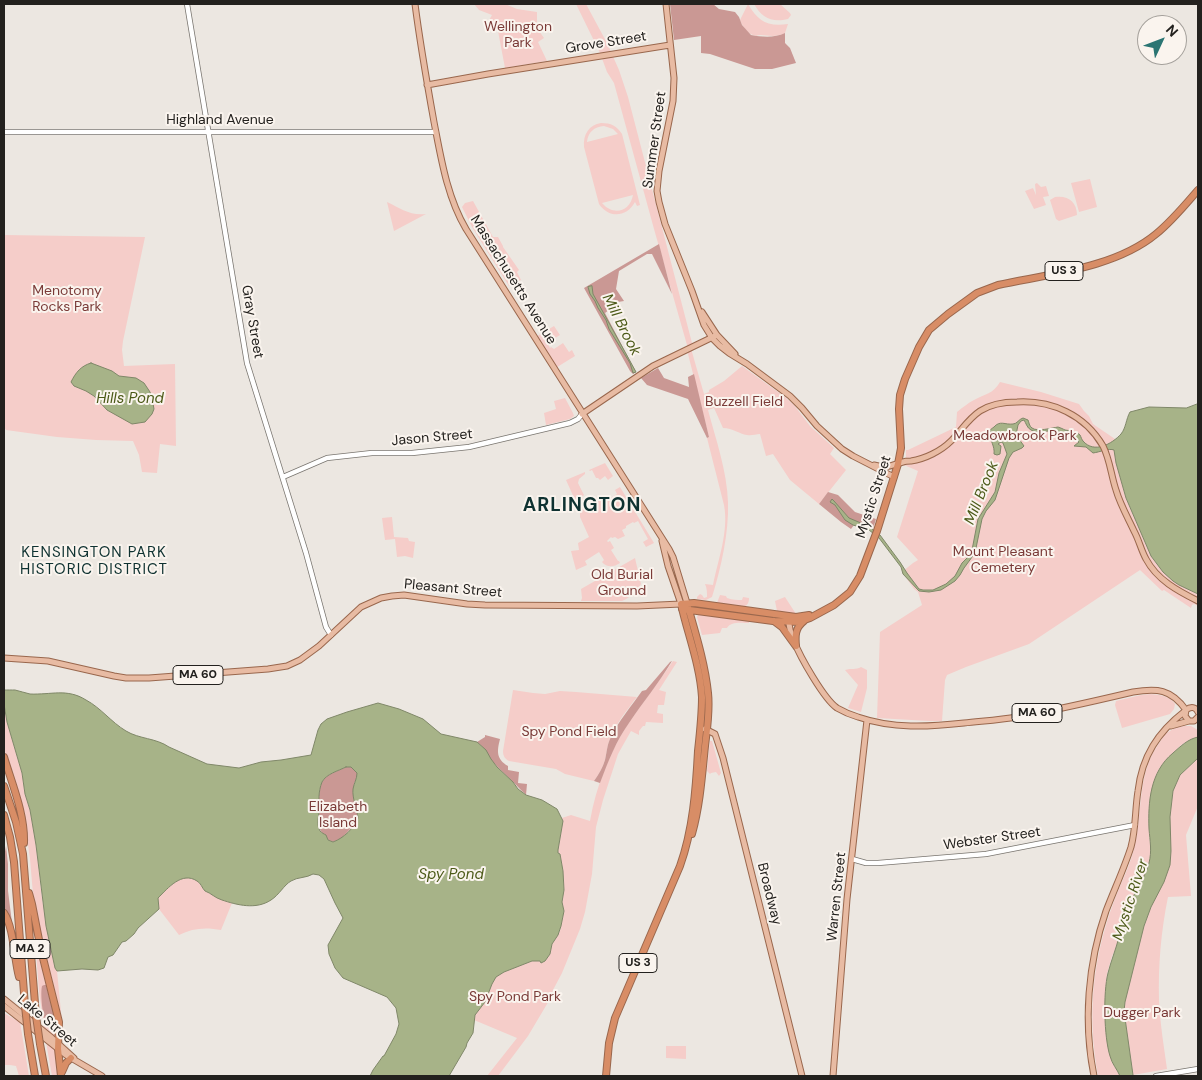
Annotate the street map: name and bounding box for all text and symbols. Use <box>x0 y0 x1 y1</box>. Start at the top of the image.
north arrow <box>1137 15 1187 65</box>
park label: Wellington Park <box>484 19 552 52</box>
text: N <box>1162 21 1182 40</box>
street label: Grove Street <box>564 28 648 58</box>
street label: Summer Street <box>640 90 670 190</box>
street label: Highland Avenue <box>166 112 274 128</box>
street label: Massachusetts Avenue <box>466 212 560 348</box>
road number: US 3 <box>1045 262 1083 280</box>
park label: Menotomy Rocks Park <box>32 283 102 316</box>
street label: Gray Street <box>237 284 267 360</box>
water label: Mill Brook <box>598 291 644 359</box>
water label: Hills Pond <box>96 390 164 408</box>
park label: Buzzell Field <box>705 394 783 410</box>
street label: Jason Street <box>391 426 473 450</box>
park label: Meadowbrook Park <box>953 428 1077 444</box>
street label: Mystic Street <box>853 453 895 541</box>
water label: Mill Brook <box>961 459 1003 527</box>
district label: ARLINGTON <box>522 495 642 517</box>
district label: KENSINGTON PARK HISTORIC DISTRICT <box>18 544 170 579</box>
park label: Mount Pleasant Cemetery <box>953 544 1053 576</box>
park label: Old Burial Ground <box>591 567 653 600</box>
street label: Pleasant Street <box>403 576 503 602</box>
road number: MA 60 <box>173 666 223 684</box>
road number: MA 60 <box>1012 704 1062 722</box>
park label: Spy Pond Field <box>521 724 617 740</box>
park label: Elizabeth Island <box>309 799 367 832</box>
street label: Webster Street <box>942 824 1042 854</box>
street label: Warren Street <box>824 851 850 943</box>
water label: Mystic River <box>1109 857 1153 943</box>
street label: Broadway <box>753 861 785 927</box>
water label: Spy Pond <box>418 866 484 884</box>
road number: MA 2 <box>10 940 50 959</box>
road number: US 3 <box>619 954 657 972</box>
park label: Spy Pond Park <box>469 989 561 1005</box>
street label: Lake Street <box>14 991 80 1051</box>
park label: Dugger Park <box>1103 1005 1181 1021</box>

